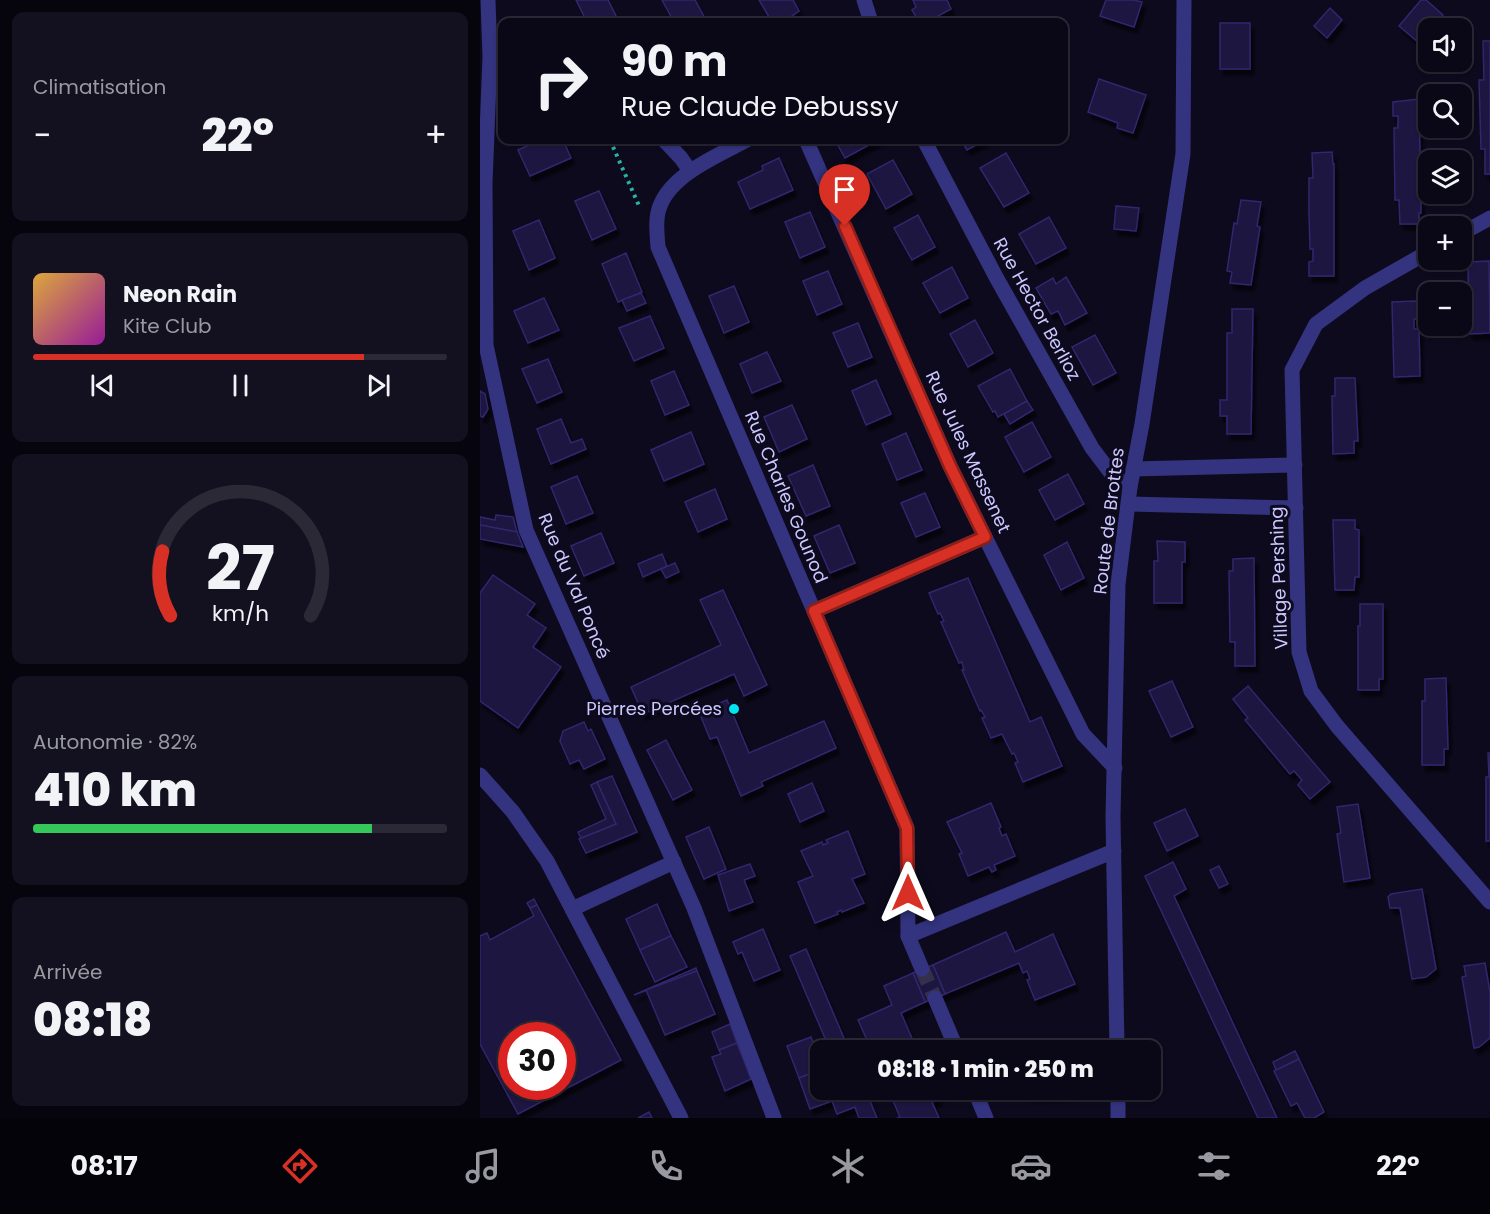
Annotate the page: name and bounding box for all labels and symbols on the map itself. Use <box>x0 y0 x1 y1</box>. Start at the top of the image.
pin <box>819 164 870 226</box>
street label: Rue Hector Berlioz <box>988 233 1087 385</box>
street label: Rue Jules Massenet <box>920 367 1017 537</box>
street label: Rue Charles Gounod <box>739 407 834 587</box>
street label: Route de Brottes <box>1087 446 1130 596</box>
street label: Village Pershing <box>1264 506 1293 650</box>
street label: Rue du Val Poncé <box>532 509 616 663</box>
place label: Pierres Percées <box>586 696 722 721</box>
marker: Pierres Percées <box>727 702 741 716</box>
position arrow <box>876 861 940 925</box>
speed limit sign: 30 <box>498 1022 576 1100</box>

